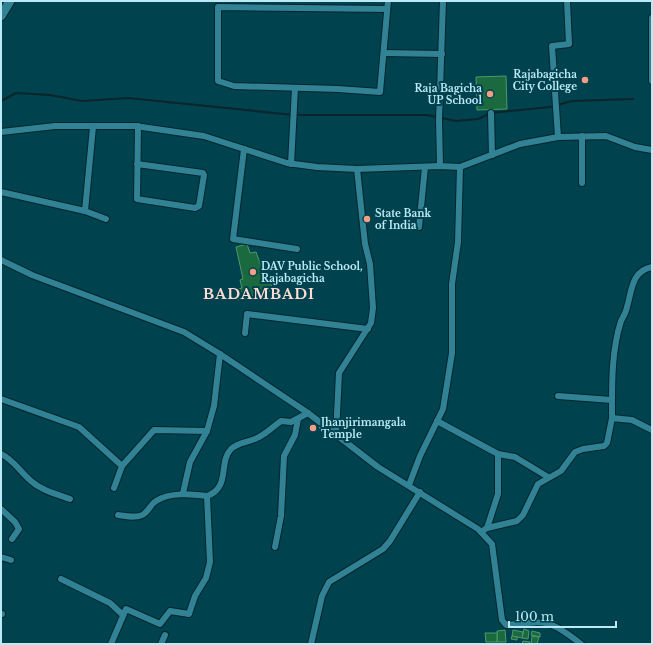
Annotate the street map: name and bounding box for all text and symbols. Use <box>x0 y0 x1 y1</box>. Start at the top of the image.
place label: Rajabagicha City College <box>513 68 577 93</box>
marker: Rajabagicha City College <box>580 75 590 85</box>
place label: Raja Bagicha UP School <box>414 82 482 107</box>
marker: Raja Bagicha UP School <box>485 89 495 99</box>
place label: State Bank of India <box>375 207 431 232</box>
marker: State Bank of India <box>362 214 372 224</box>
place label: DAV Public School, Rajabagicha <box>261 260 363 285</box>
marker: DAV Public School, Rajabagicha <box>248 267 258 277</box>
district label: BADAMBADI <box>203 285 315 303</box>
place label: Jhanjirimangala Temple <box>319 416 406 441</box>
marker: Jhanjirimangala Temple <box>308 423 318 433</box>
scale bar <box>509 603 616 629</box>
text: 100 m <box>515 609 554 624</box>

